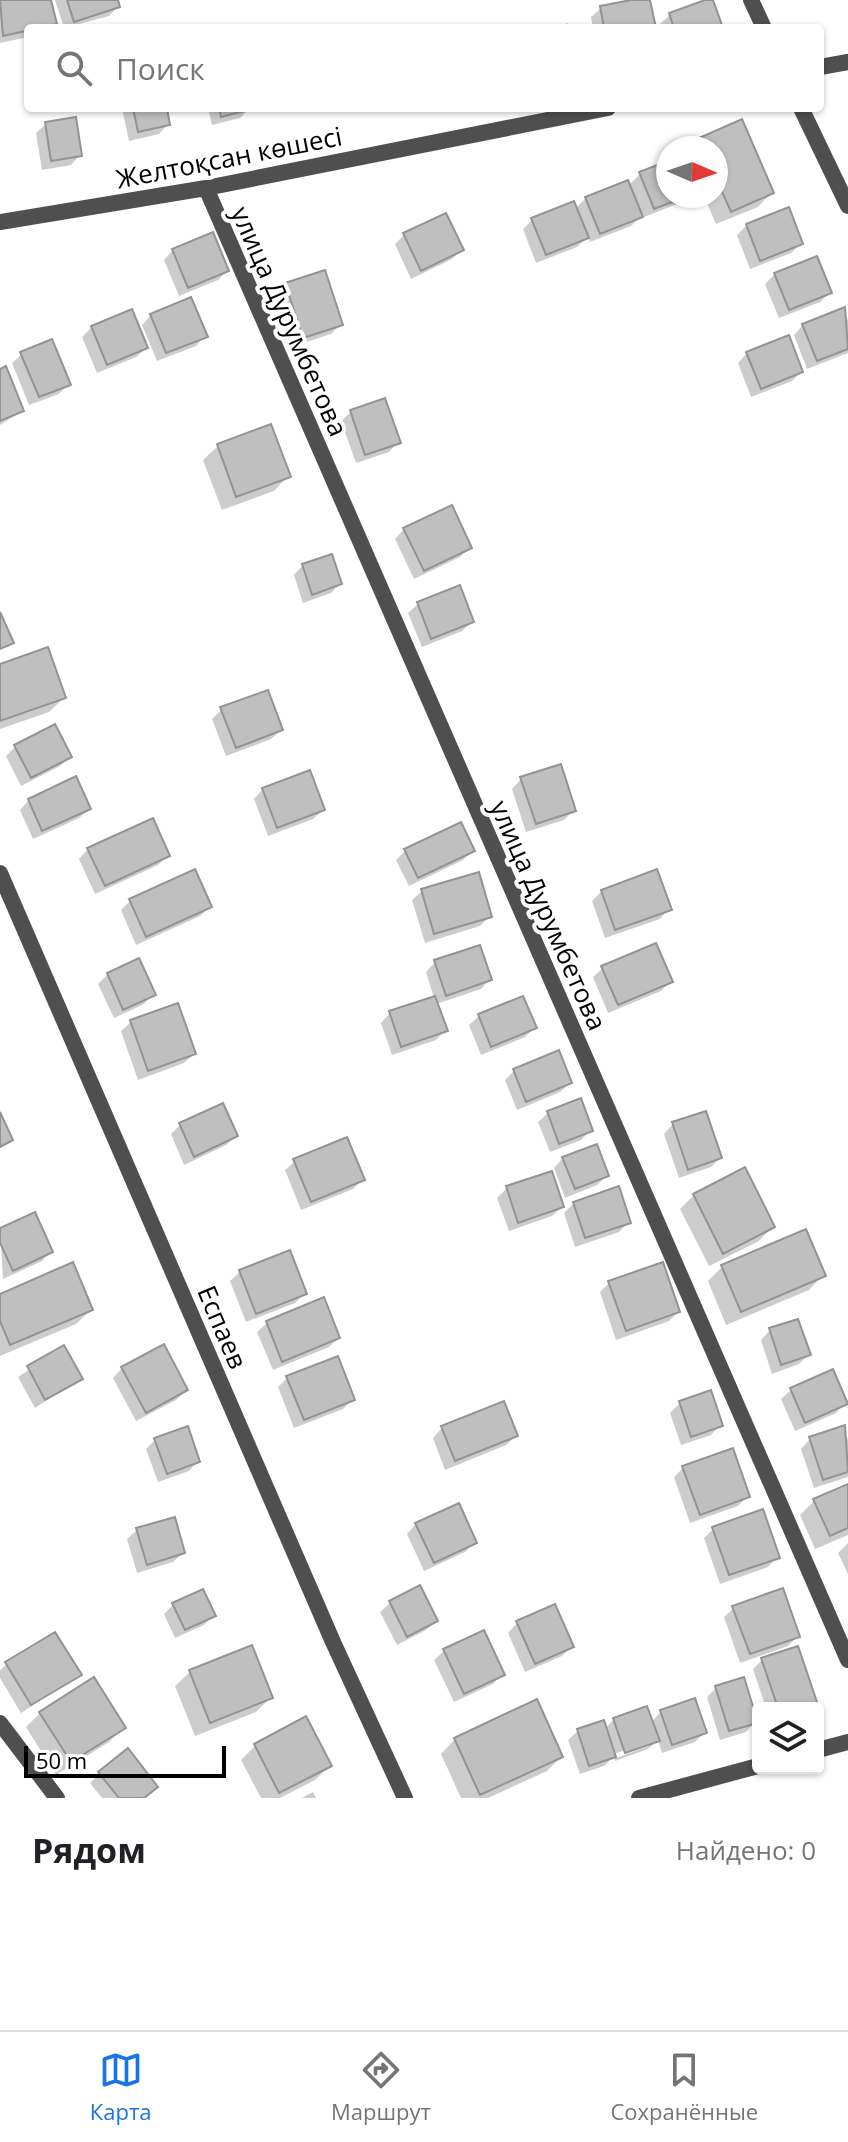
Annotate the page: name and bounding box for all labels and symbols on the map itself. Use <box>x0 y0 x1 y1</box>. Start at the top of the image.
street label: Желтоқсан көшесі <box>113 117 345 197</box>
north arrow <box>656 136 728 208</box>
street label: улица Дурумбетова <box>223 200 357 442</box>
street label: улица Дурумбетова <box>482 794 616 1036</box>
street label: Еспаев <box>189 1280 257 1374</box>
scale bar <box>24 1742 226 1778</box>

